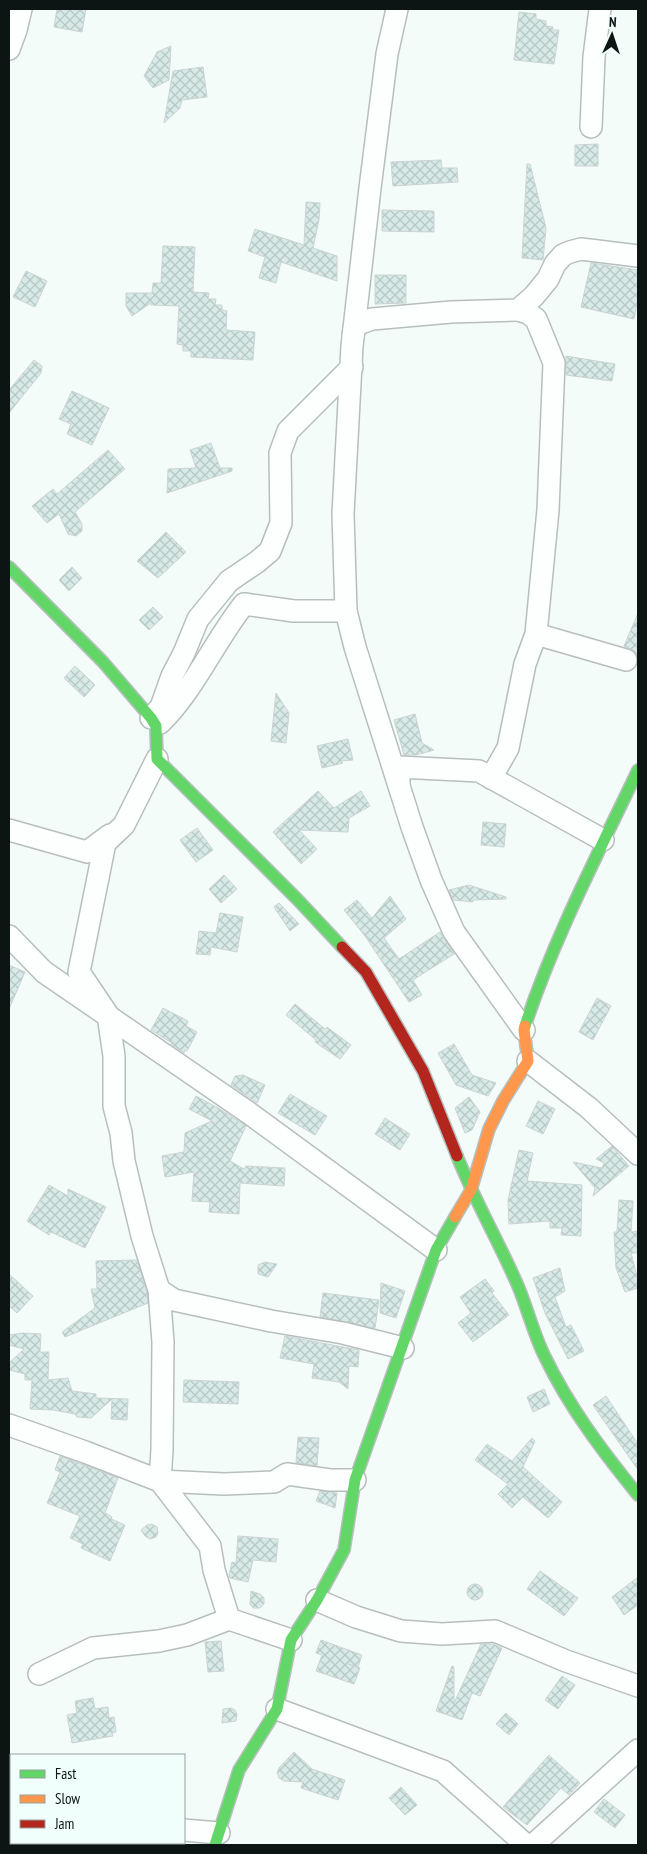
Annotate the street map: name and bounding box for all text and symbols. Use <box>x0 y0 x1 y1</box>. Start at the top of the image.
north arrow <box>587 10 637 60</box>
text: N <box>608 13 617 31</box>
legend <box>10 1754 185 1844</box>
text: Fast <box>55 1764 76 1783</box>
text: Slow <box>55 1789 80 1808</box>
text: Jam <box>54 1814 74 1833</box>

